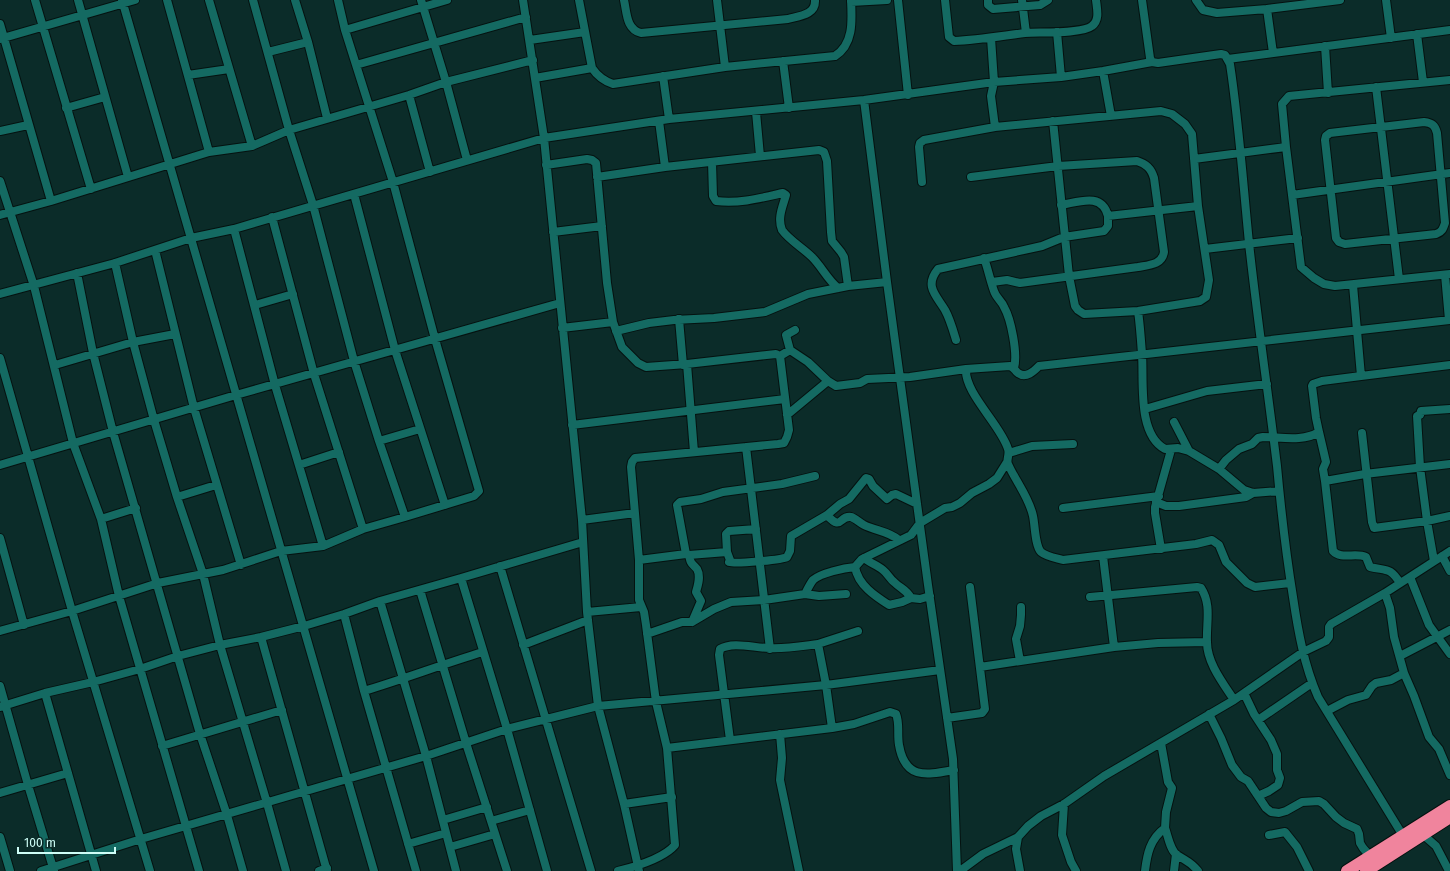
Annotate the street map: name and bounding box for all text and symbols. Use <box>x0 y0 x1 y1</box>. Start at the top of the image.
scale bar <box>18 829 115 855</box>
text: 100 m <box>24 836 56 850</box>

